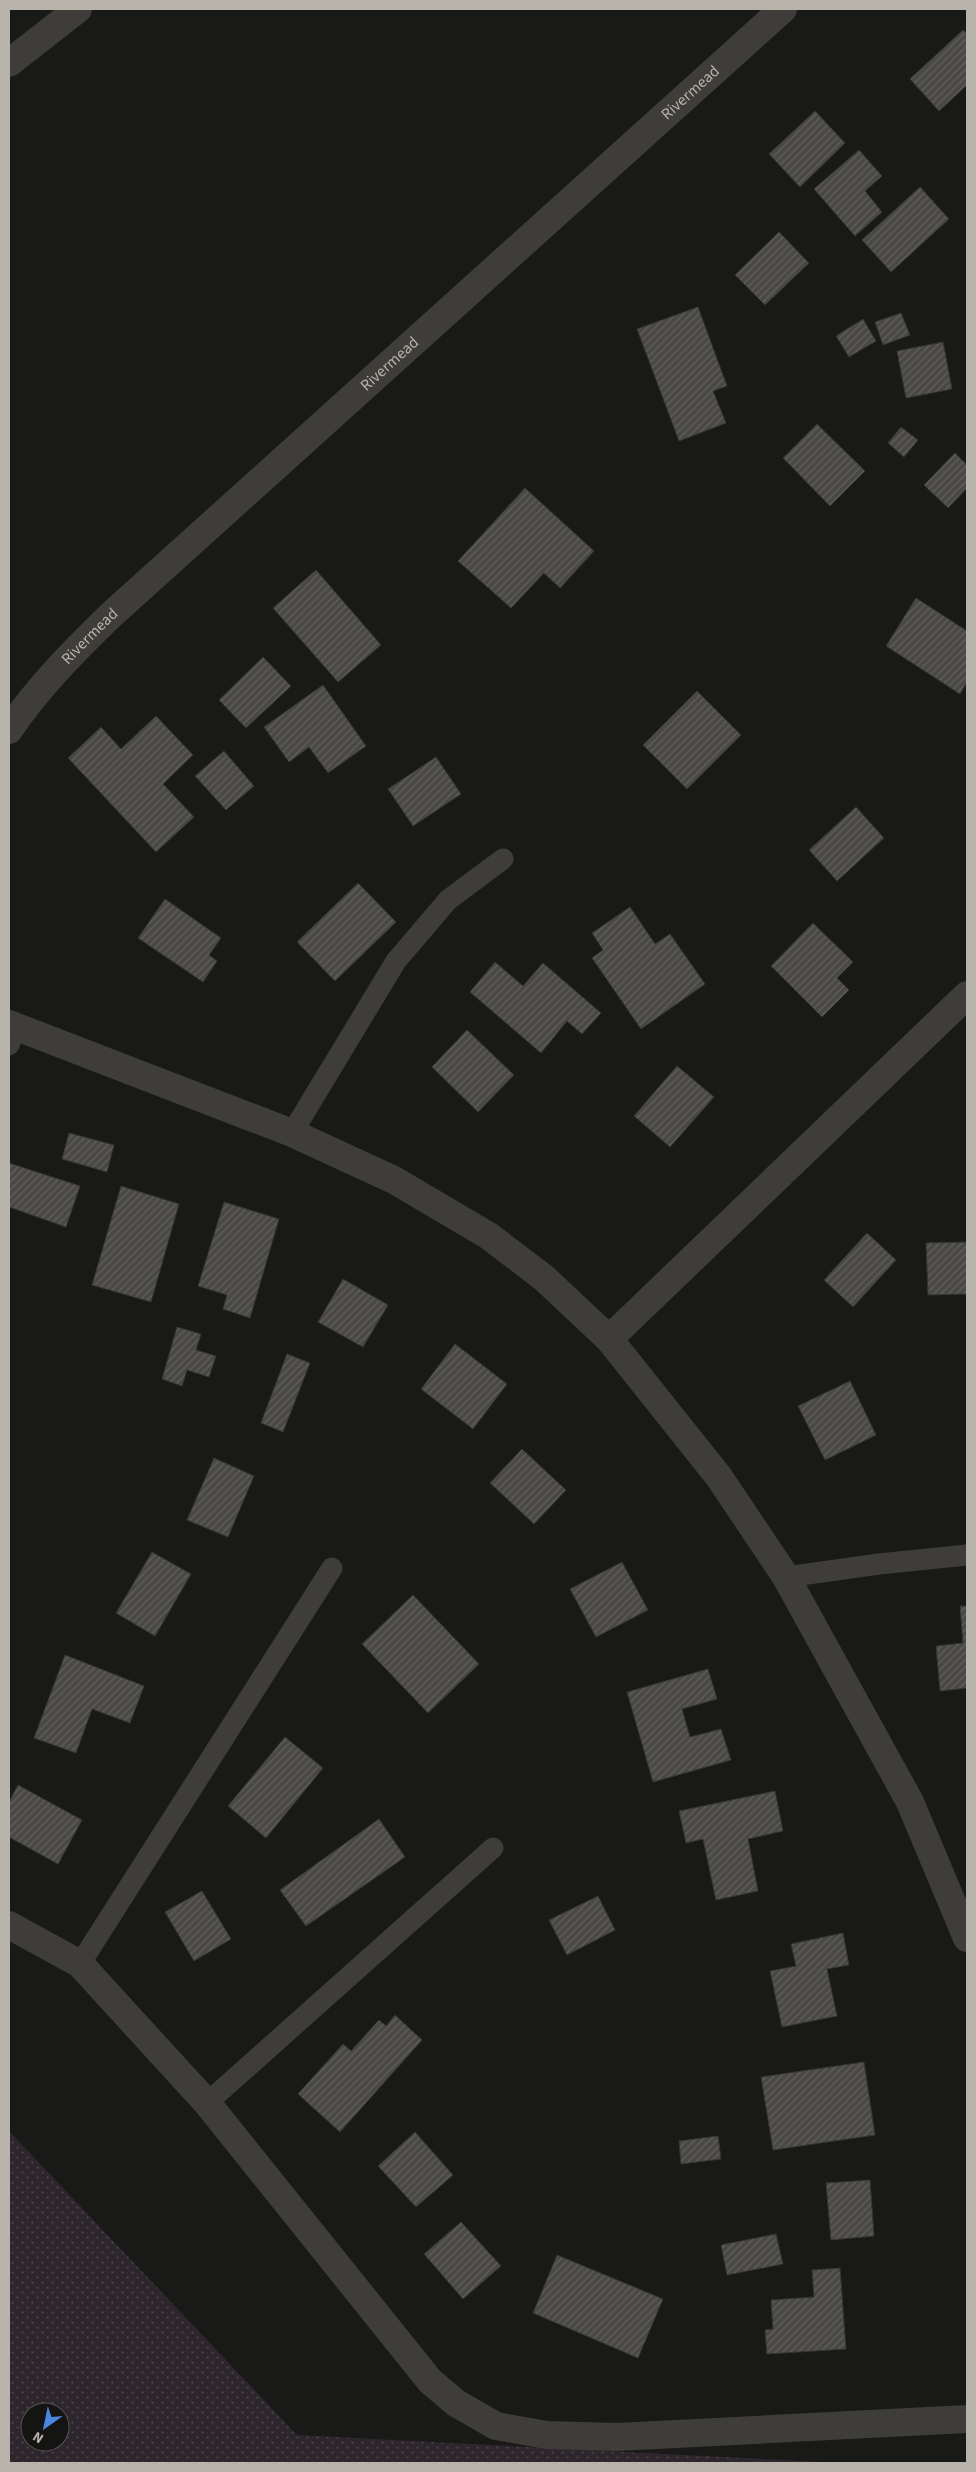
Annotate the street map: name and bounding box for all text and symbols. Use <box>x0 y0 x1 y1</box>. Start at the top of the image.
street label: Rivermead <box>656 60 724 125</box>
street label: Rivermead <box>355 332 424 396</box>
street label: Rivermead <box>57 603 123 669</box>
north arrow <box>20 2402 70 2452</box>
text: N <box>29 2426 48 2448</box>

